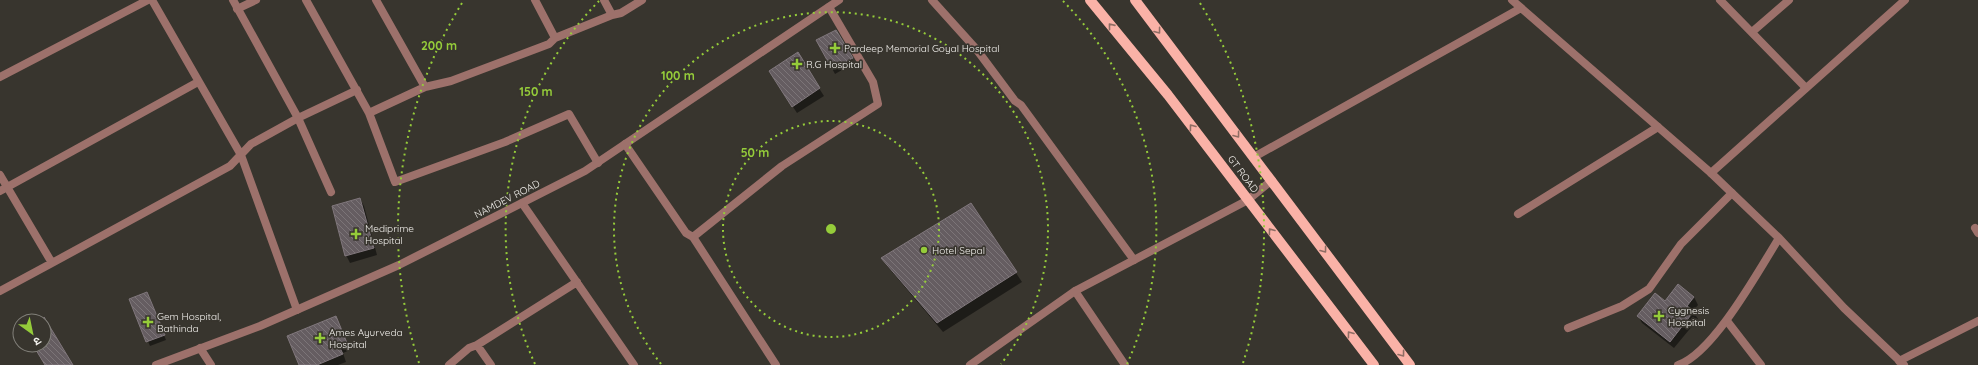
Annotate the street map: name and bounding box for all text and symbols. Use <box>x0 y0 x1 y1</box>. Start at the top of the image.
one-way arrow <box>1108 24 1115 31</box>
one-way arrow <box>1154 27 1161 34</box>
text: 200 m <box>421 38 457 53</box>
marker: Pardeep Memorial Goyal Hospital <box>829 42 841 54</box>
place label: Pardeep Memorial Goyal Hospital <box>844 42 1000 55</box>
marker: R.G Hospital <box>791 58 803 70</box>
place label: R.G Hospital <box>806 58 862 71</box>
text: 100 m <box>661 68 695 83</box>
text: 150 m <box>519 84 553 99</box>
one-way arrow <box>1190 125 1197 132</box>
one-way arrow <box>1232 130 1239 137</box>
text: 50 m <box>741 145 769 160</box>
street label: GT ROAD <box>1225 153 1261 195</box>
street label: NAMDEV ROAD <box>472 177 542 221</box>
place label: Mediprime Hospital <box>365 222 414 247</box>
centre of rings <box>824 222 838 236</box>
marker: Mediprime Hospital <box>350 228 362 240</box>
one-way arrow <box>1269 228 1276 235</box>
place label: Hotel Sepal <box>932 244 985 257</box>
marker: Hotel Sepal <box>919 245 929 255</box>
one-way arrow <box>1319 245 1326 252</box>
place label: Cygnesis Hospital <box>1668 304 1710 329</box>
place label: Gem Hospital, Bathinda <box>157 310 221 335</box>
marker: Cygnesis Hospital <box>1653 310 1665 322</box>
north arrow <box>12 313 52 353</box>
marker: Gem Hospital, Bathinda <box>142 316 154 328</box>
place label: Ames Ayurveda Hospital <box>329 326 403 351</box>
one-way arrow <box>1347 331 1355 338</box>
marker: Ames Ayurveda Hospital <box>314 332 326 344</box>
text: उ <box>30 334 44 349</box>
one-way arrow <box>1397 349 1404 356</box>

